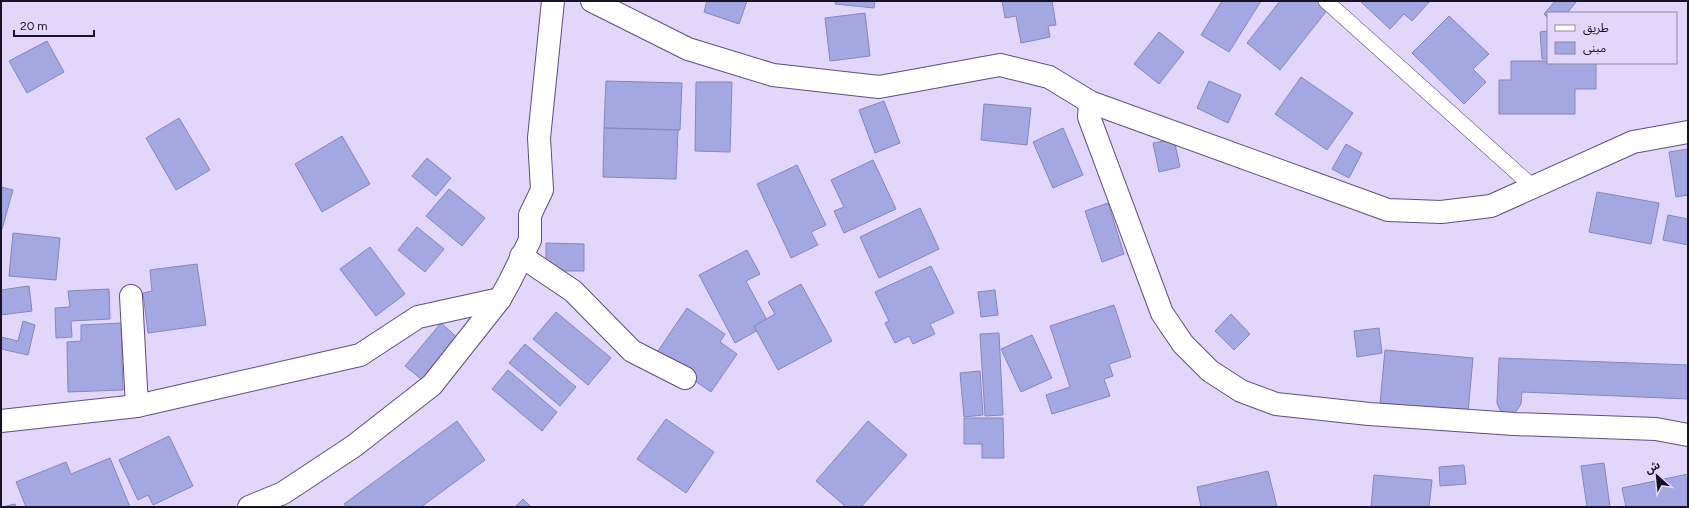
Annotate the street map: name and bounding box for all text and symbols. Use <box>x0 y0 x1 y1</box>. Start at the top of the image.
scale bar <box>14 12 94 38</box>
legend <box>1547 12 1677 64</box>
text: 20 m <box>20 19 48 33</box>
text: طريق <box>1583 21 1609 36</box>
text: مبنى <box>1583 41 1606 55</box>
north arrow <box>1637 456 1677 496</box>
text: ش <box>1643 458 1662 477</box>

